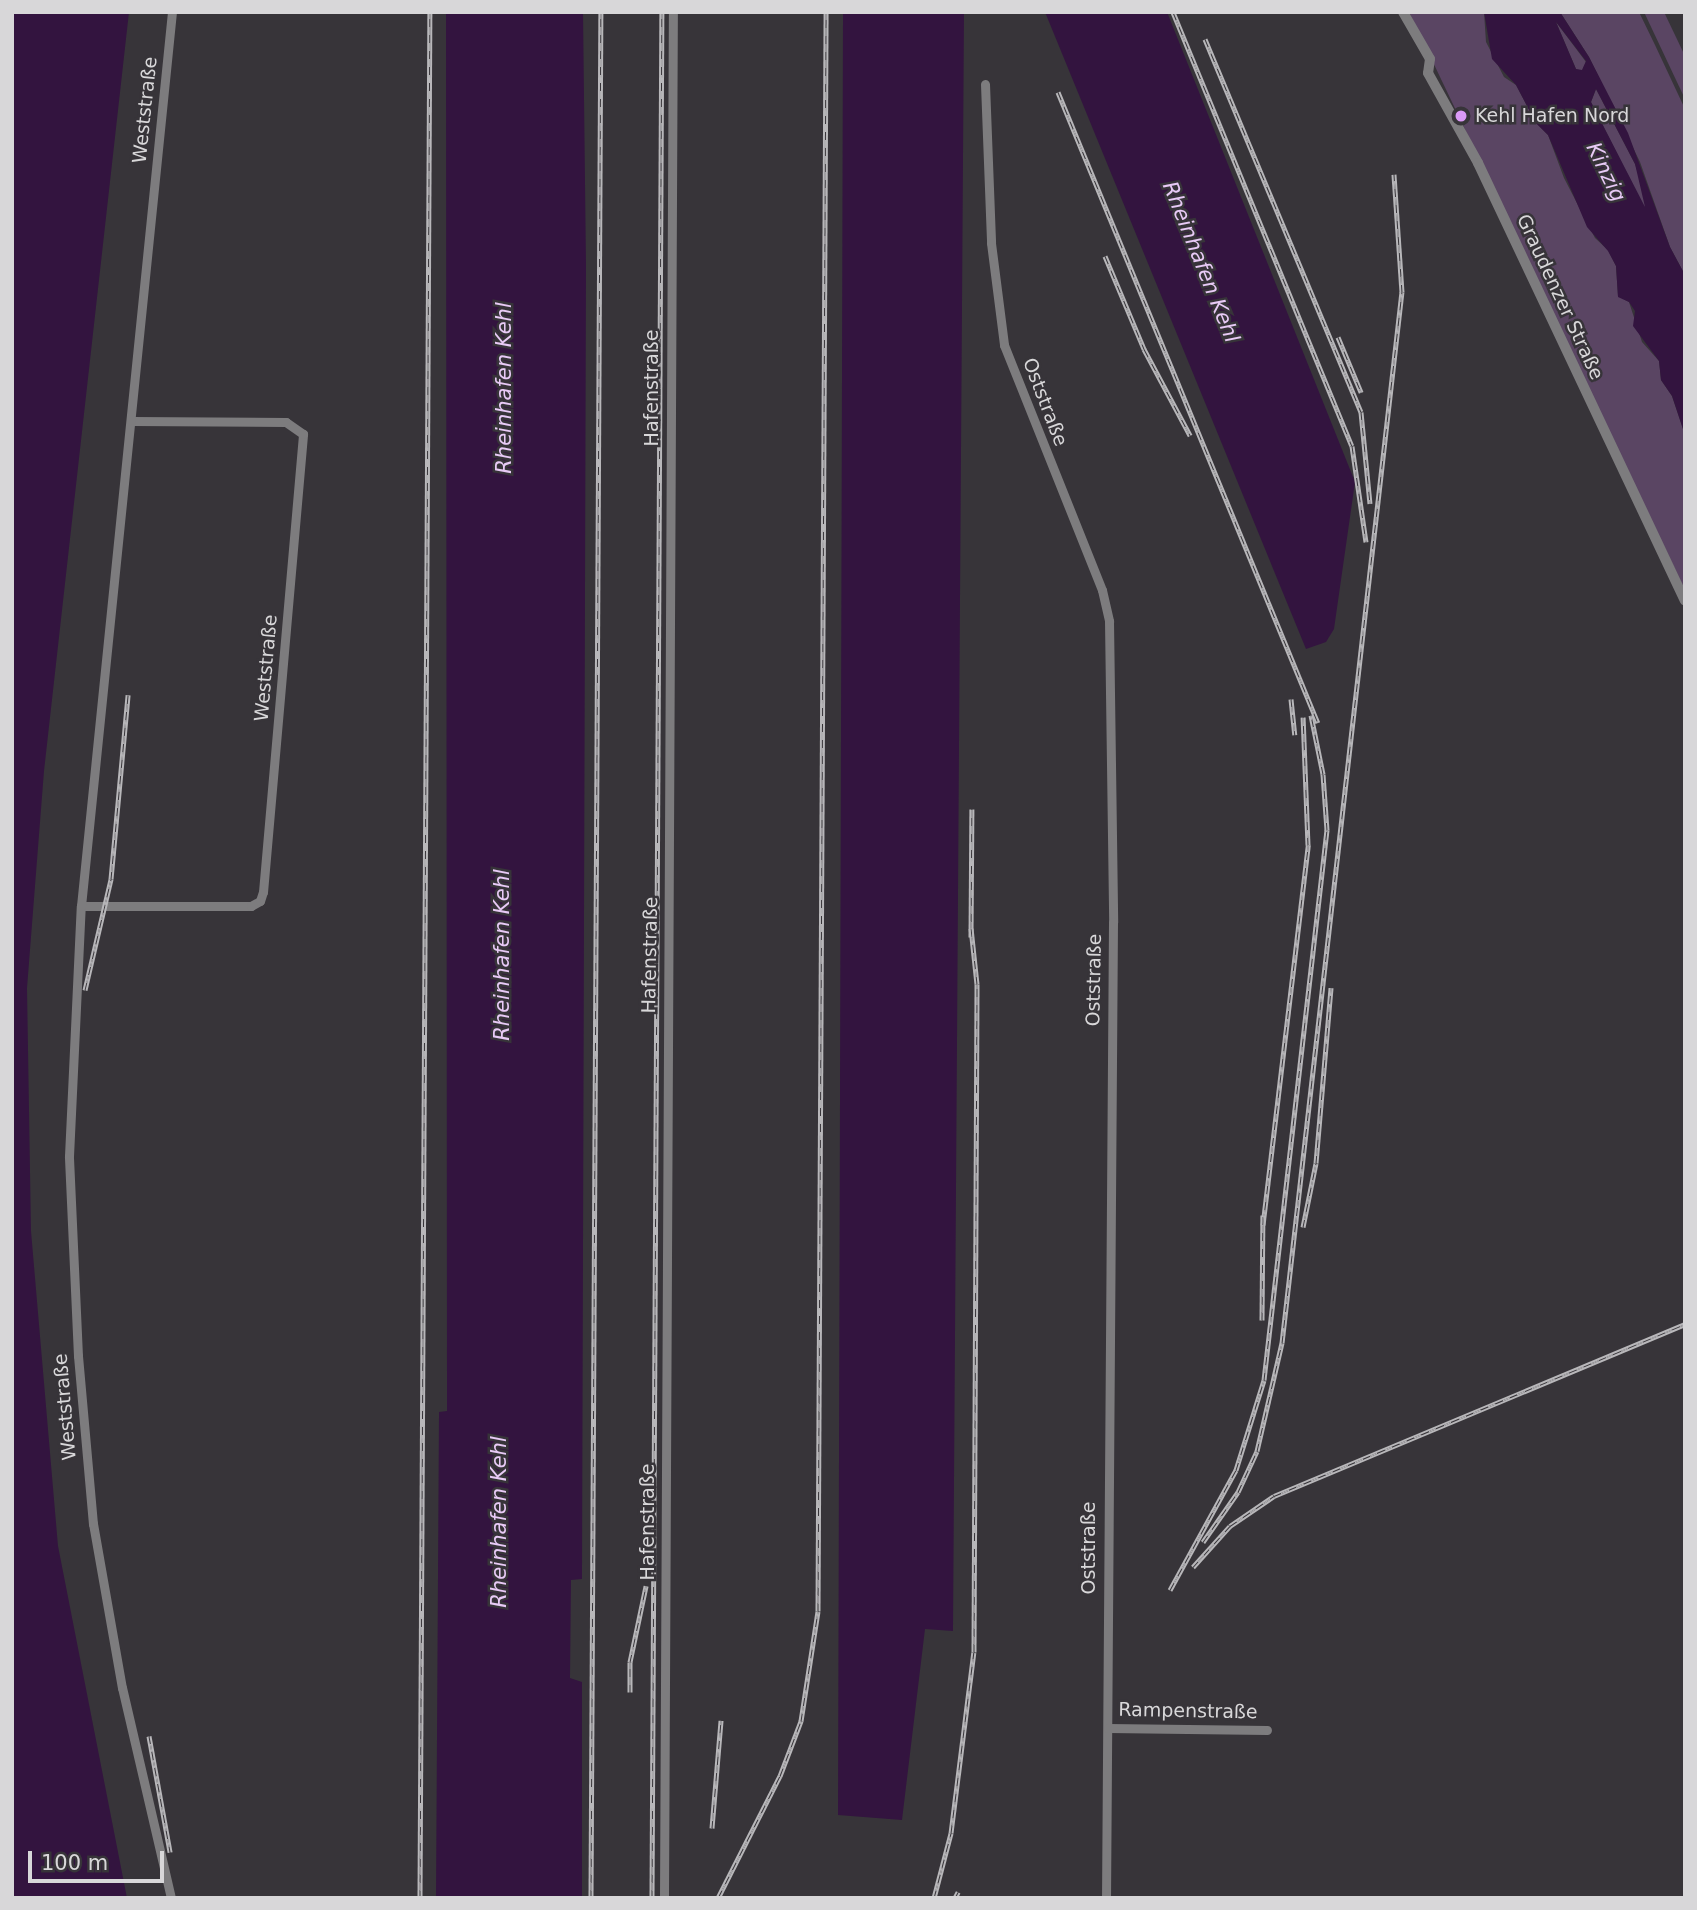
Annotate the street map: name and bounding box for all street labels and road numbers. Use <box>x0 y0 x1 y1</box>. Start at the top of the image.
street label: Weststraße <box>128 56 162 164</box>
street label: Graudenzer Straße <box>1512 211 1608 383</box>
street label: Hafenstraße <box>641 330 663 446</box>
street label: Oststraße <box>1018 355 1072 449</box>
street label: Weststraße <box>250 614 282 722</box>
street label: Hafenstraße <box>638 896 662 1014</box>
street label: Oststraße <box>1082 933 1106 1027</box>
street label: Weststraße <box>49 1353 81 1461</box>
street label: Hafenstraße <box>637 1464 659 1580</box>
street label: Oststraße <box>1078 1502 1100 1594</box>
street label: Rampenstraße <box>1118 1698 1258 1724</box>

